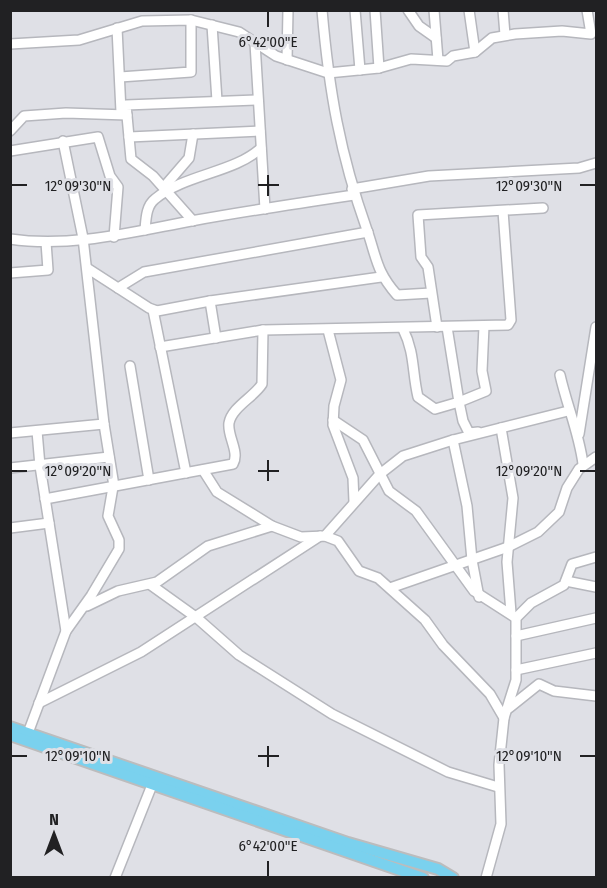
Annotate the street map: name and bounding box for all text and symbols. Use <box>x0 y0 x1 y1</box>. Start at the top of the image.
text: 6°42'00"E <box>238 33 298 51</box>
text: 12°09'30"N <box>45 177 111 195</box>
text: 12°09'30"N <box>496 177 562 195</box>
text: 12°09'20"N <box>45 462 111 480</box>
text: 12°09'20"N <box>496 462 562 480</box>
text: 12°09'10"N <box>45 747 111 765</box>
text: 12°09'10"N <box>496 747 562 765</box>
north arrow <box>24 804 84 864</box>
text: N <box>49 810 59 829</box>
text: 6°42'00"E <box>238 837 298 855</box>

